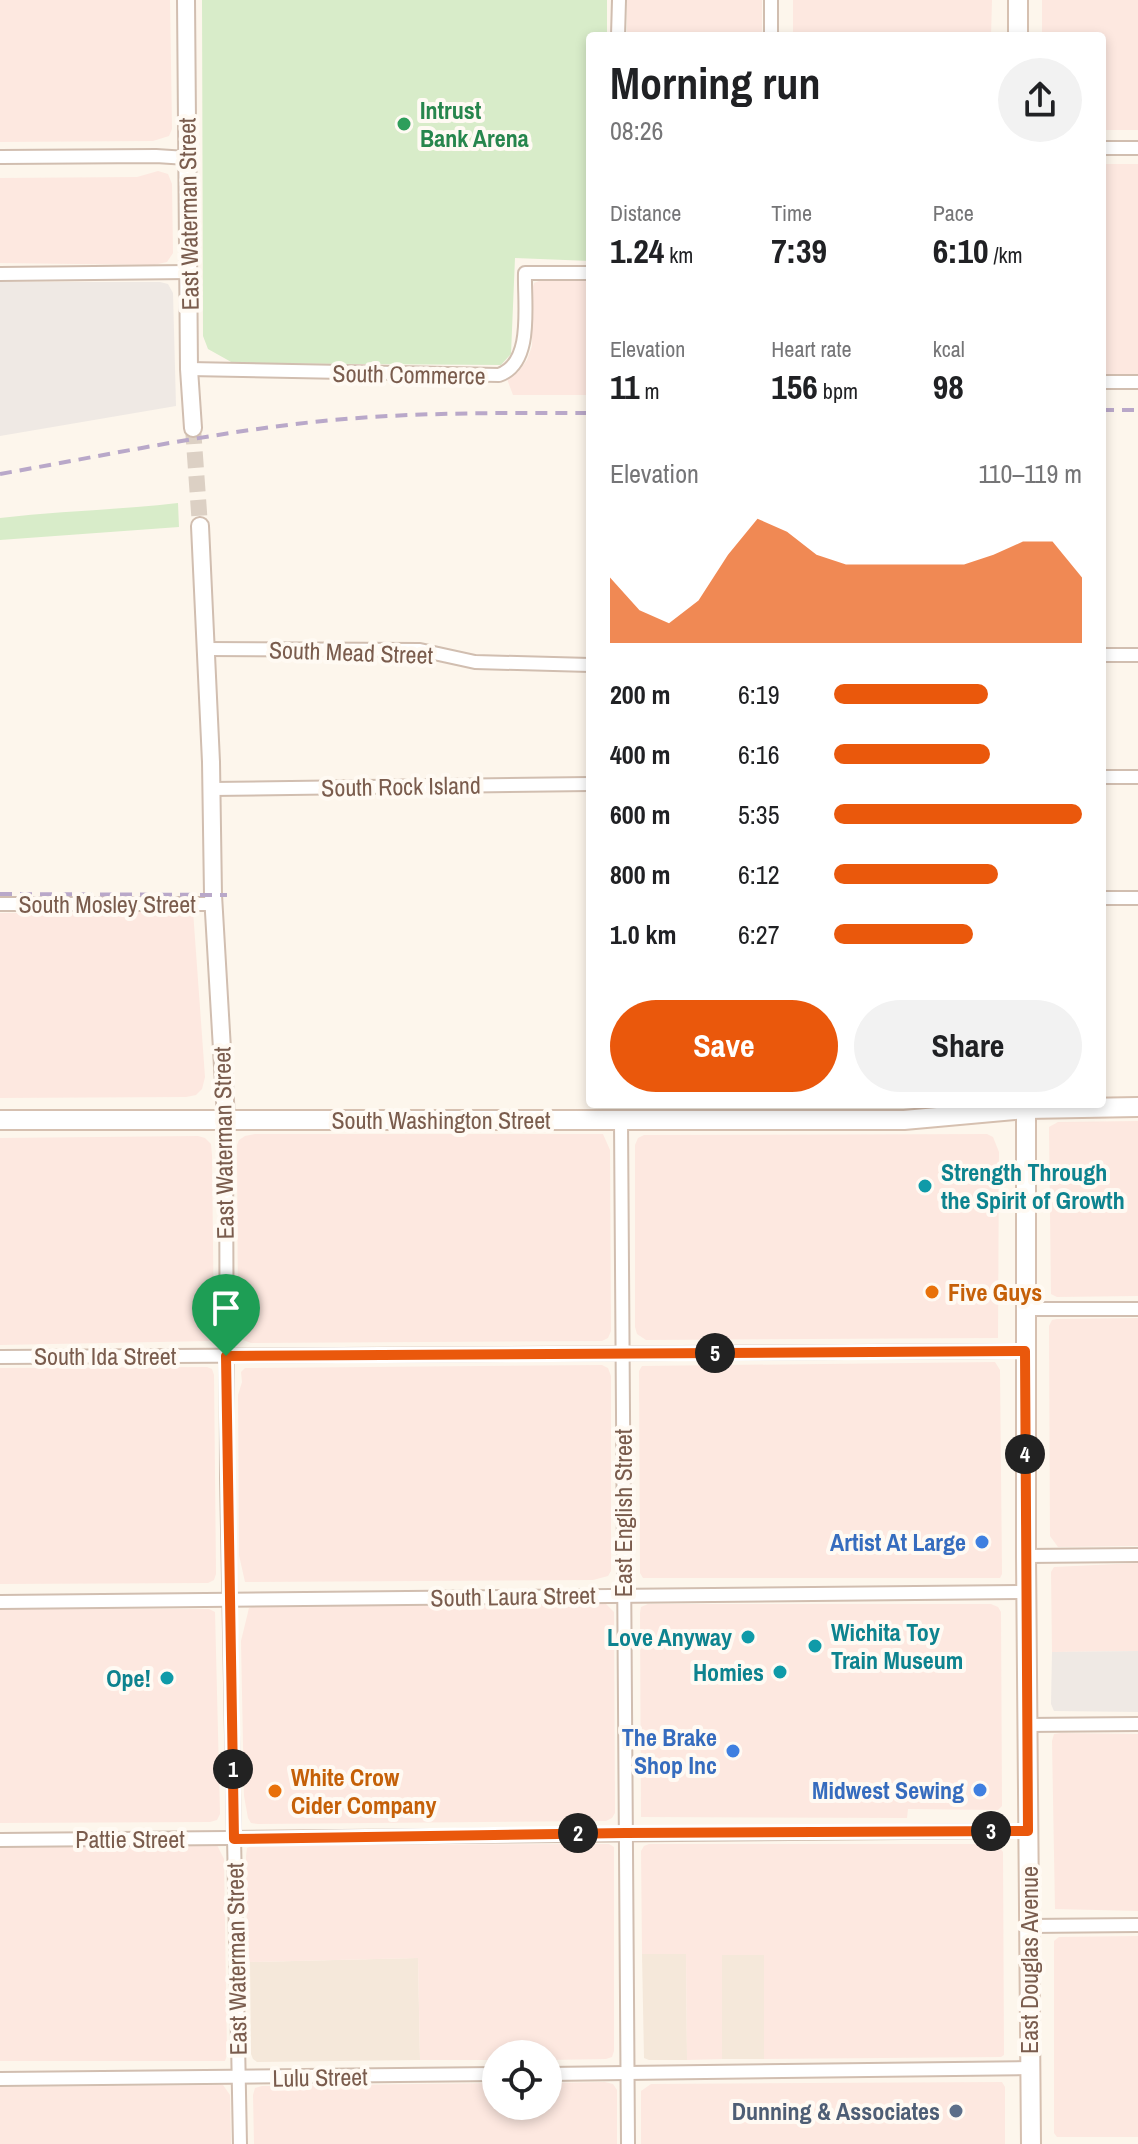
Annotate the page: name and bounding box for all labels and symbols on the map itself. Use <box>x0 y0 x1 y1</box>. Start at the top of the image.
place label: Intrust Bank Arena <box>420 94 529 154</box>
marker: Intrust Bank Arena <box>395 115 413 133</box>
street label: East Waterman Street <box>170 117 206 311</box>
street label: South Commerce <box>332 357 486 391</box>
street label: South Mead Street <box>268 633 434 671</box>
street label: South Rock Island <box>321 769 481 803</box>
street label: South Mosley Street <box>18 888 196 920</box>
street label: East Waterman Street <box>205 1046 241 1240</box>
street label: South Washington Street <box>331 1104 551 1136</box>
place label: Strength Through the Spirit of Growth <box>941 1156 1125 1216</box>
marker: Strength Through the Spirit of Growth <box>916 1177 934 1195</box>
pin <box>192 1274 260 1356</box>
place label: Five Guys <box>948 1276 1042 1308</box>
marker: Five Guys <box>923 1283 941 1301</box>
pin: 5 <box>695 1333 735 1373</box>
street label: South Ida Street <box>34 1340 177 1372</box>
street label: East English Street <box>607 1428 639 1597</box>
pin: 4 <box>1005 1434 1045 1474</box>
place label: Artist At Large <box>830 1526 966 1558</box>
marker: Artist At Large <box>973 1533 991 1551</box>
street label: South Laura Street <box>430 1579 596 1613</box>
place label: Wichita Toy Train Museum <box>831 1616 963 1676</box>
place label: Love Anyway <box>607 1621 732 1653</box>
marker: Love Anyway <box>739 1628 757 1646</box>
marker: Wichita Toy Train Museum <box>806 1637 824 1655</box>
place label: Homies <box>693 1656 764 1688</box>
place label: Ope! <box>106 1662 151 1694</box>
marker: Homies <box>771 1663 789 1681</box>
marker: Ope! <box>158 1669 176 1687</box>
place label: The Brake Shop Inc <box>622 1721 717 1781</box>
marker: The Brake Shop Inc <box>724 1742 742 1760</box>
pin: 1 <box>213 1749 253 1789</box>
place label: White Crow Cider Company <box>291 1761 436 1821</box>
place label: Midwest Sewing <box>812 1774 964 1806</box>
marker: Midwest Sewing <box>971 1781 989 1799</box>
marker: White Crow Cider Company <box>266 1782 284 1800</box>
pin: 3 <box>971 1811 1011 1851</box>
pin: 2 <box>558 1813 598 1853</box>
street label: Pattie Street <box>75 1823 185 1855</box>
street label: East Waterman Street <box>218 1862 254 2056</box>
street label: East Douglas Avenue <box>1013 1866 1045 2054</box>
street label: Lulu Street <box>272 2060 368 2094</box>
place label: Dunning & Associates <box>732 2095 940 2127</box>
marker: Dunning & Associates <box>947 2102 965 2120</box>

